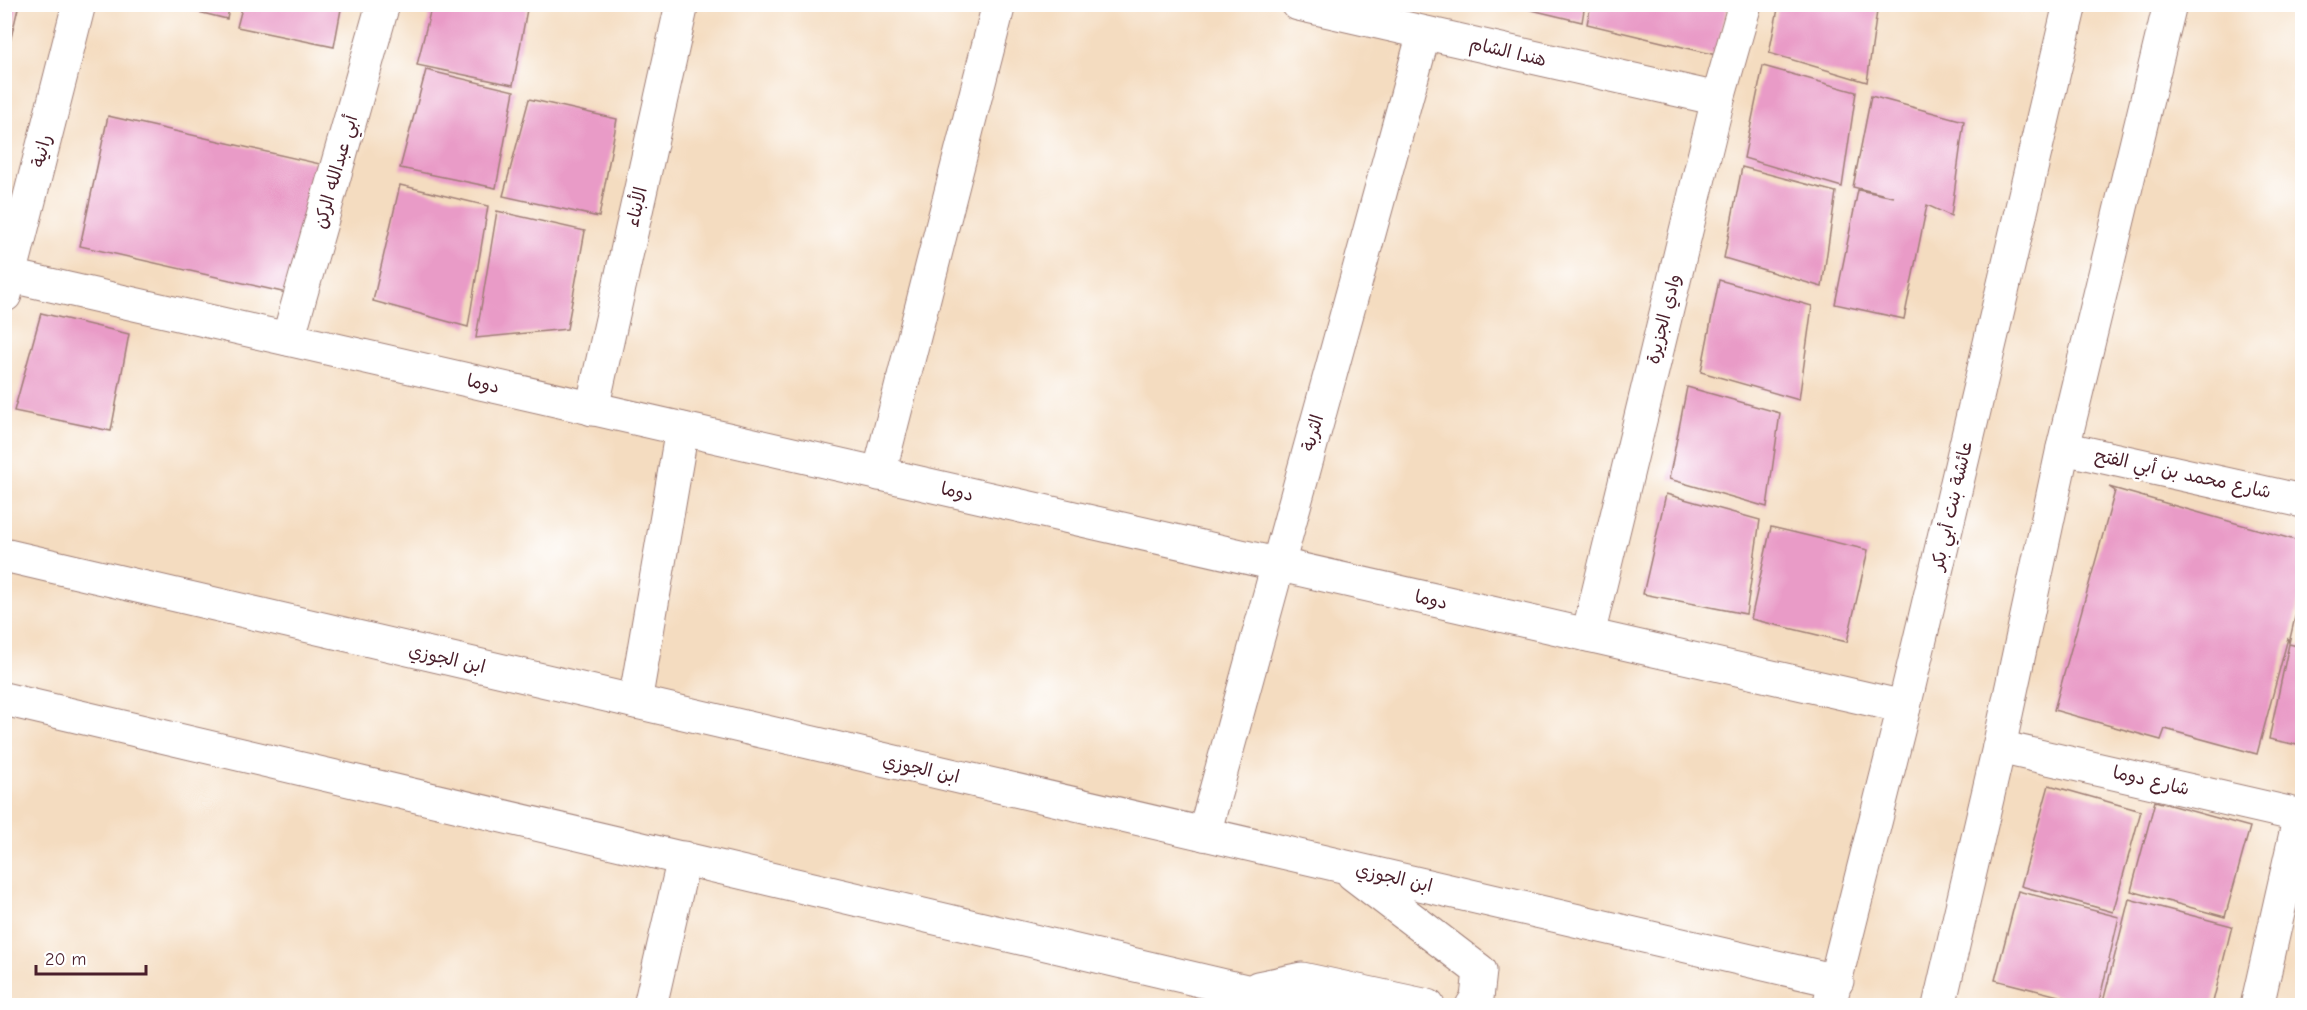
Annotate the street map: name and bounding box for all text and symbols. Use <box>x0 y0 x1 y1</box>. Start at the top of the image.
street label: هندا الشام <box>1467 33 1548 74</box>
street label: أبي عبدالله الركن <box>310 112 367 233</box>
street label: رانية <box>28 132 56 170</box>
street label: الأبناء <box>620 184 652 229</box>
street label: وادي الجزيرة <box>1643 272 1687 367</box>
street label: دوما <box>465 370 501 398</box>
street label: الثربة <box>1298 412 1328 454</box>
street label: عائشة بنت أبي بكر <box>1927 440 1982 576</box>
street label: شارع محمد بن أبي الفتح <box>2092 445 2273 508</box>
street label: دوما <box>939 478 975 506</box>
street label: دوما <box>1413 586 1449 614</box>
street label: ابن الجوزي <box>406 640 487 680</box>
street label: ابن الجوزي <box>880 750 961 790</box>
street label: شارع دوما <box>2110 762 2191 801</box>
street label: ابن الجوزي <box>1353 859 1434 899</box>
scale bar <box>36 938 146 976</box>
text: 20 m <box>45 949 86 970</box>

